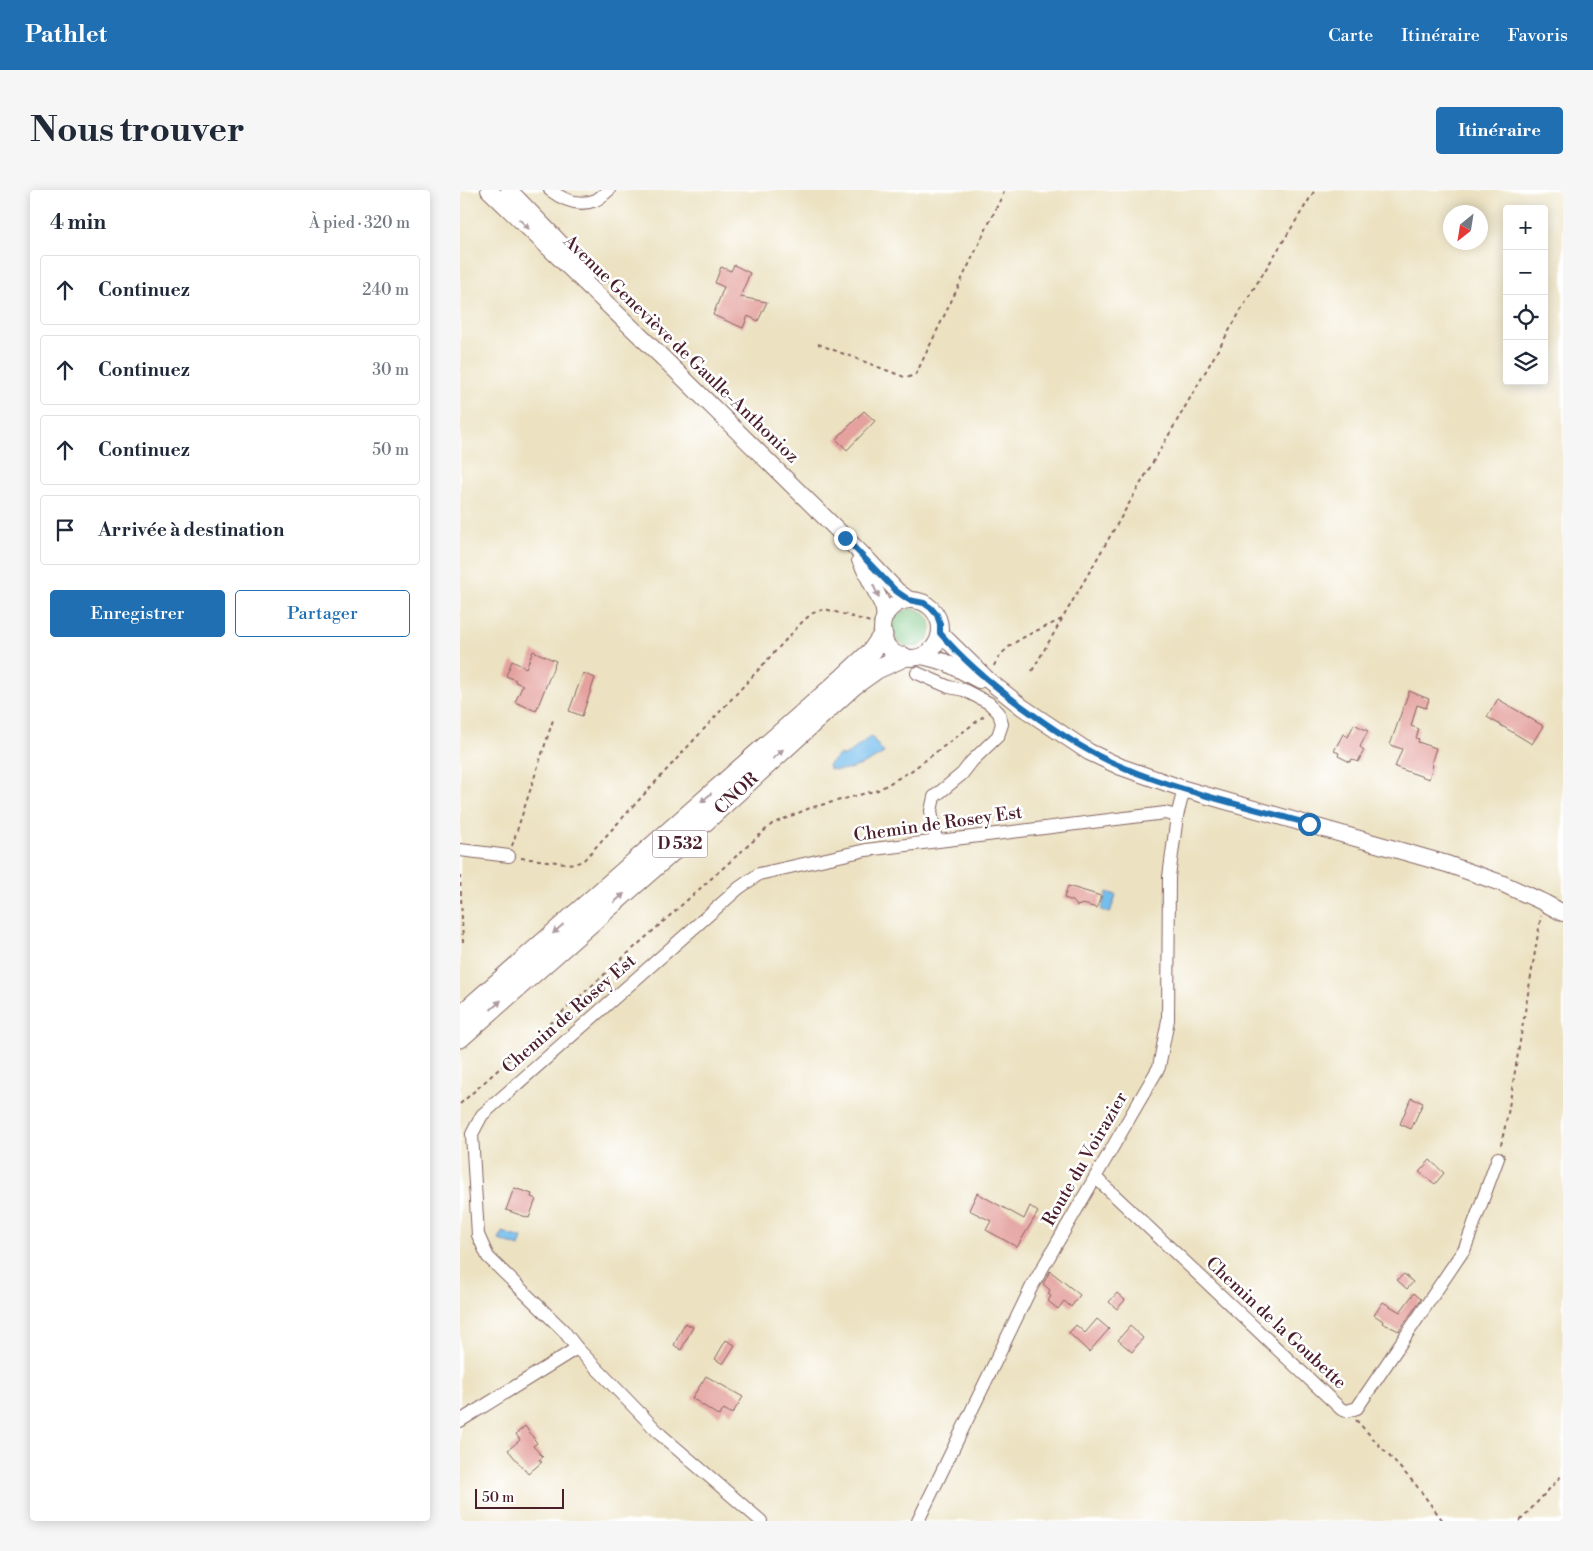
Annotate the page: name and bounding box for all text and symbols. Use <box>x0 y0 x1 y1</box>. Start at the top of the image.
text: Pathlet <box>25 20 107 50</box>
text: Carte <box>1328 24 1373 47</box>
text: Itinéraire <box>1401 24 1480 47</box>
text: Favoris <box>1508 24 1568 47</box>
button: Itinéraire <box>1436 107 1563 154</box>
text: Nous trouver <box>30 109 245 152</box>
north arrow <box>1443 205 1488 250</box>
map controls <box>1503 205 1548 385</box>
button: + <box>1503 205 1548 250</box>
text: 4 min <box>50 210 106 236</box>
text: À pied · 320 m <box>309 213 410 233</box>
one-way arrow <box>517 218 529 230</box>
street label: Avenue Geneviève de Gaulle-Anthonioz <box>558 229 804 468</box>
button: − <box>1503 250 1548 295</box>
icon: ahead <box>51 276 79 304</box>
text: Continuez <box>98 278 190 302</box>
text: 240 m <box>362 280 409 300</box>
button: locate <box>1503 295 1548 340</box>
button: layers <box>1503 340 1548 385</box>
icon: ahead <box>51 356 79 384</box>
text: Continuez <box>98 358 190 382</box>
text: 30 m <box>372 360 409 380</box>
icon: ahead <box>51 436 79 464</box>
text: Continuez <box>98 438 190 462</box>
text: 50 m <box>372 440 409 460</box>
icon: arrive <box>51 516 79 544</box>
text: Arrivée à destination <box>98 518 284 542</box>
route end <box>834 527 857 550</box>
one-way arrow <box>872 584 880 598</box>
button: Enregistrer <box>50 590 225 637</box>
button: Partager <box>235 590 410 637</box>
one-way arrow <box>772 748 784 760</box>
street label: CNOR <box>709 767 763 819</box>
one-way arrow <box>699 793 712 804</box>
street label: Chemin de Rosey Est <box>852 801 1024 847</box>
route start <box>1298 813 1321 836</box>
road number: D 532 <box>652 831 708 858</box>
one-way arrow <box>612 892 624 904</box>
one-way arrow <box>552 923 564 935</box>
street label: Chemin de Rosey Est <box>497 949 641 1078</box>
one-way arrow <box>490 999 502 1011</box>
street label: Route du Voirazier <box>1037 1087 1133 1230</box>
street label: Chemin de la Goubette <box>1201 1252 1351 1394</box>
scale bar <box>475 1486 564 1509</box>
text: 50 m <box>482 1489 514 1507</box>

